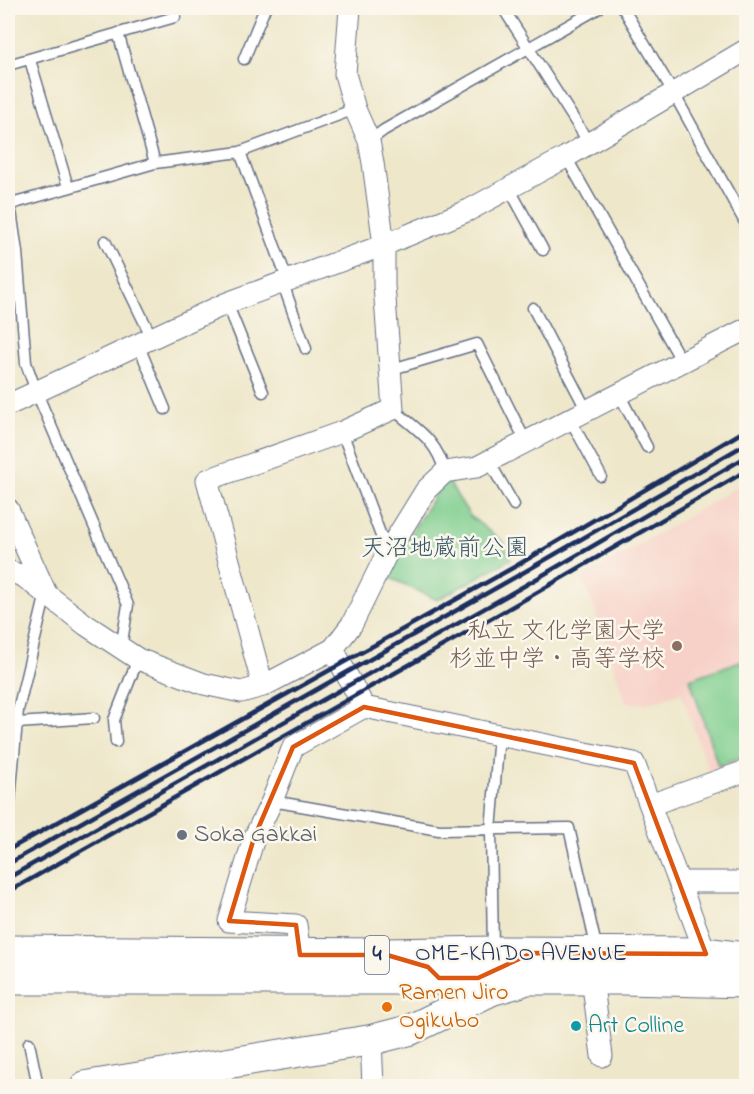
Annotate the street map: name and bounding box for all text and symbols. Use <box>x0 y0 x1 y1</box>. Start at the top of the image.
park label: 天沼地蔵前公園 <box>361 532 529 567</box>
place label: 私立 文化学園大学 杉並中学・高等学校 <box>449 615 665 678</box>
marker: 私立 文化学園大学 杉並中学・高等学校 <box>670 639 684 653</box>
place label: Soka Gakkai <box>194 818 317 853</box>
marker: Soka Gakkai <box>175 828 189 842</box>
road number: 4 <box>365 936 389 974</box>
street label: OME-KAIDO AVENUE <box>415 937 627 972</box>
place label: Ramen Jiro Ogikubo <box>399 976 508 1039</box>
marker: Ramen Jiro Ogikubo <box>380 1000 394 1014</box>
place label: Art Colline <box>588 1009 684 1044</box>
marker: Art Colline <box>569 1019 583 1033</box>

